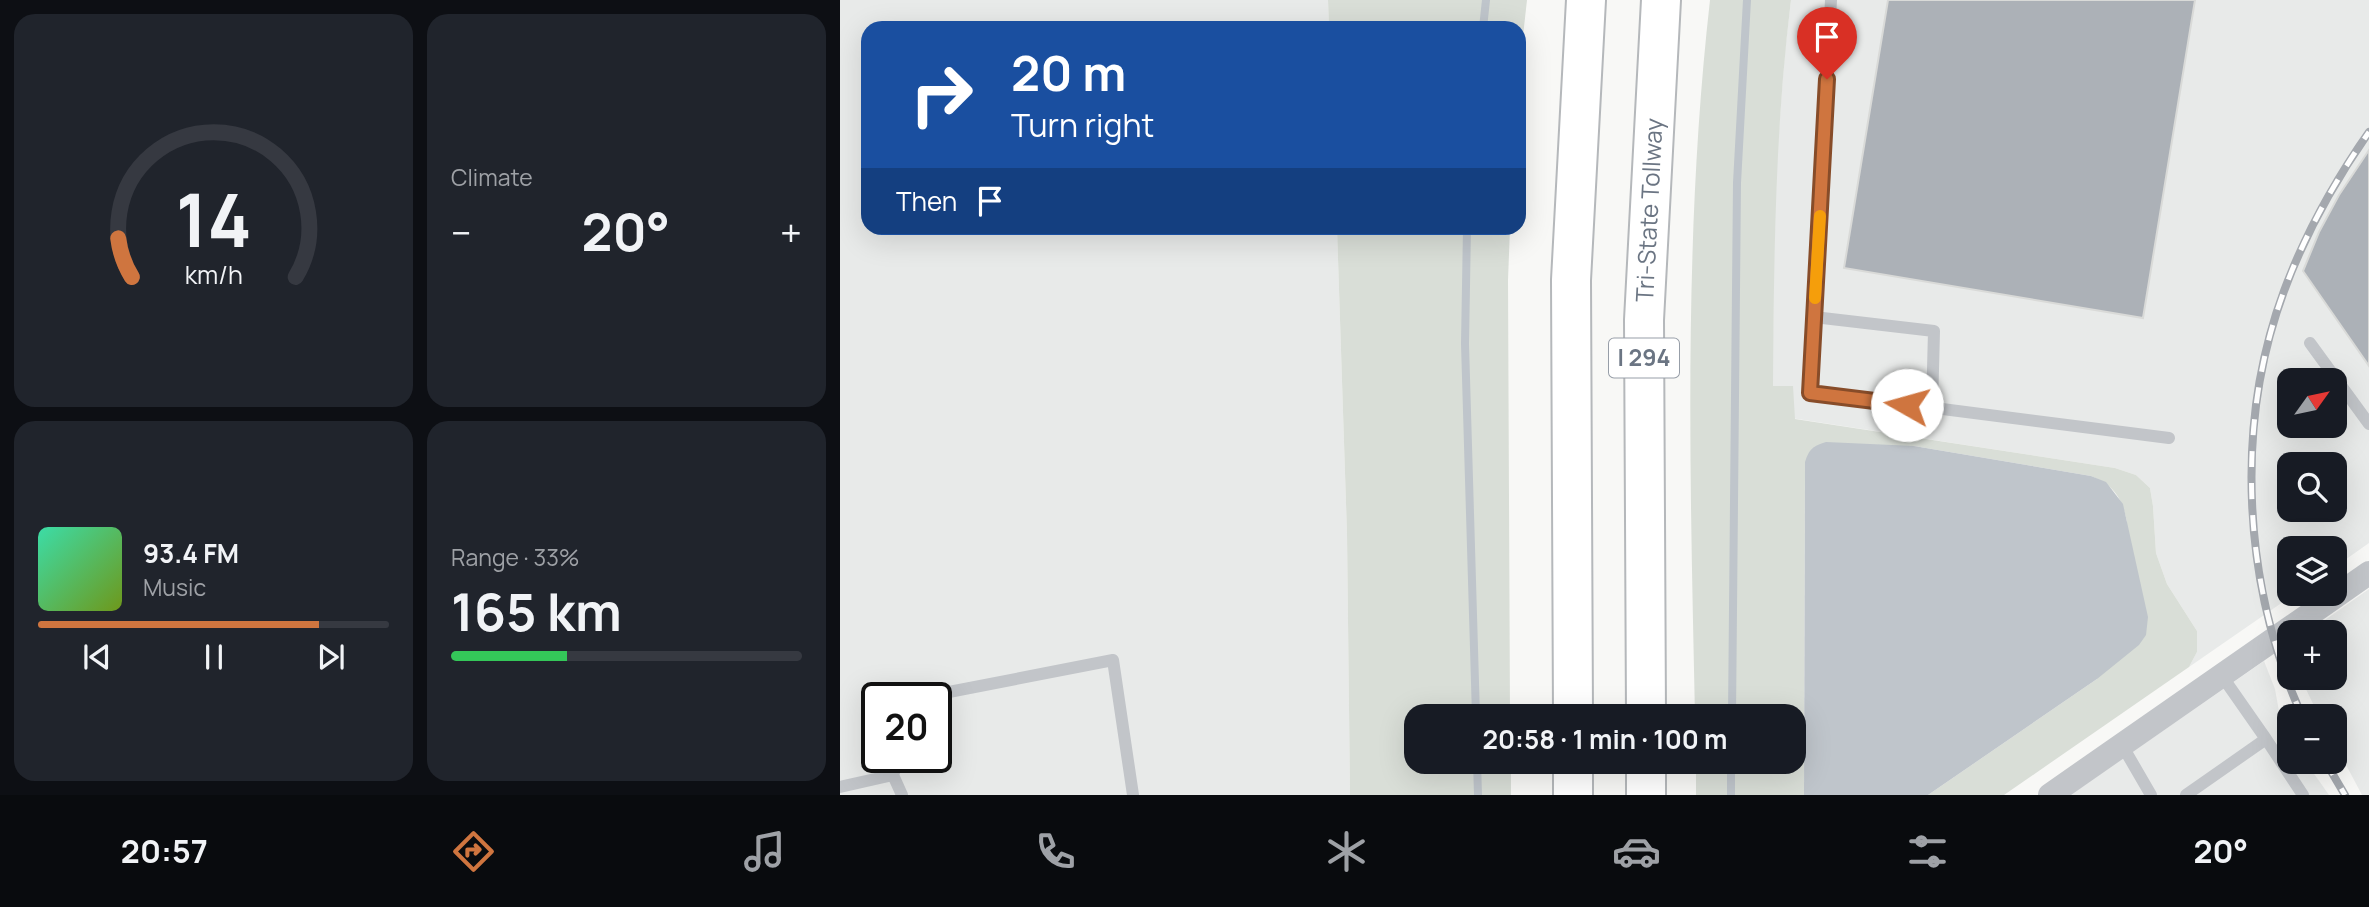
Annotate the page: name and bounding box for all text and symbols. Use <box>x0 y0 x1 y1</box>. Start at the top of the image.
pin <box>1797 7 1857 79</box>
icon: arrive <box>1808 18 1846 56</box>
text: 20 m <box>1011 39 1126 106</box>
icon: right <box>896 49 987 140</box>
text: Turn right <box>1011 103 1154 147</box>
street label: Tri-State Tollway <box>1627 117 1670 303</box>
text: Climate <box>451 161 533 193</box>
text: 14 <box>175 169 252 269</box>
icon: arrive <box>971 182 1009 220</box>
text: Then <box>896 183 957 219</box>
text: 20° <box>582 196 670 267</box>
text: − <box>451 206 472 258</box>
text: + <box>780 206 802 258</box>
text: km/h <box>184 256 243 291</box>
road number: I 294 <box>1609 338 1679 378</box>
position arrow <box>1870 368 1944 442</box>
north arrow <box>2277 368 2347 438</box>
map controls <box>2277 368 2347 774</box>
button: search <box>2277 452 2347 522</box>
text: 93.4 FM <box>143 535 239 571</box>
button: layers <box>2277 536 2347 606</box>
text: Range · 33% <box>451 541 580 573</box>
text: Music <box>143 571 206 603</box>
text: 165 km <box>451 576 622 647</box>
button: + <box>2277 620 2347 690</box>
icon: previous <box>78 638 116 676</box>
icon: pause <box>195 638 233 676</box>
icon: next <box>312 638 350 676</box>
speed limit sign: 20 <box>861 682 952 773</box>
button: − <box>2277 704 2347 774</box>
text: 20:58 · 1 min · 100 m <box>1482 721 1728 757</box>
icon: directions <box>449 827 498 876</box>
icon: music <box>740 827 789 876</box>
icon: phone <box>1031 827 1080 876</box>
icon: climate <box>1322 827 1371 876</box>
icon: car <box>1612 827 1661 876</box>
icon: filters <box>1903 827 1952 876</box>
text: 20:57 <box>121 829 208 873</box>
text: 20° <box>2194 829 2248 873</box>

